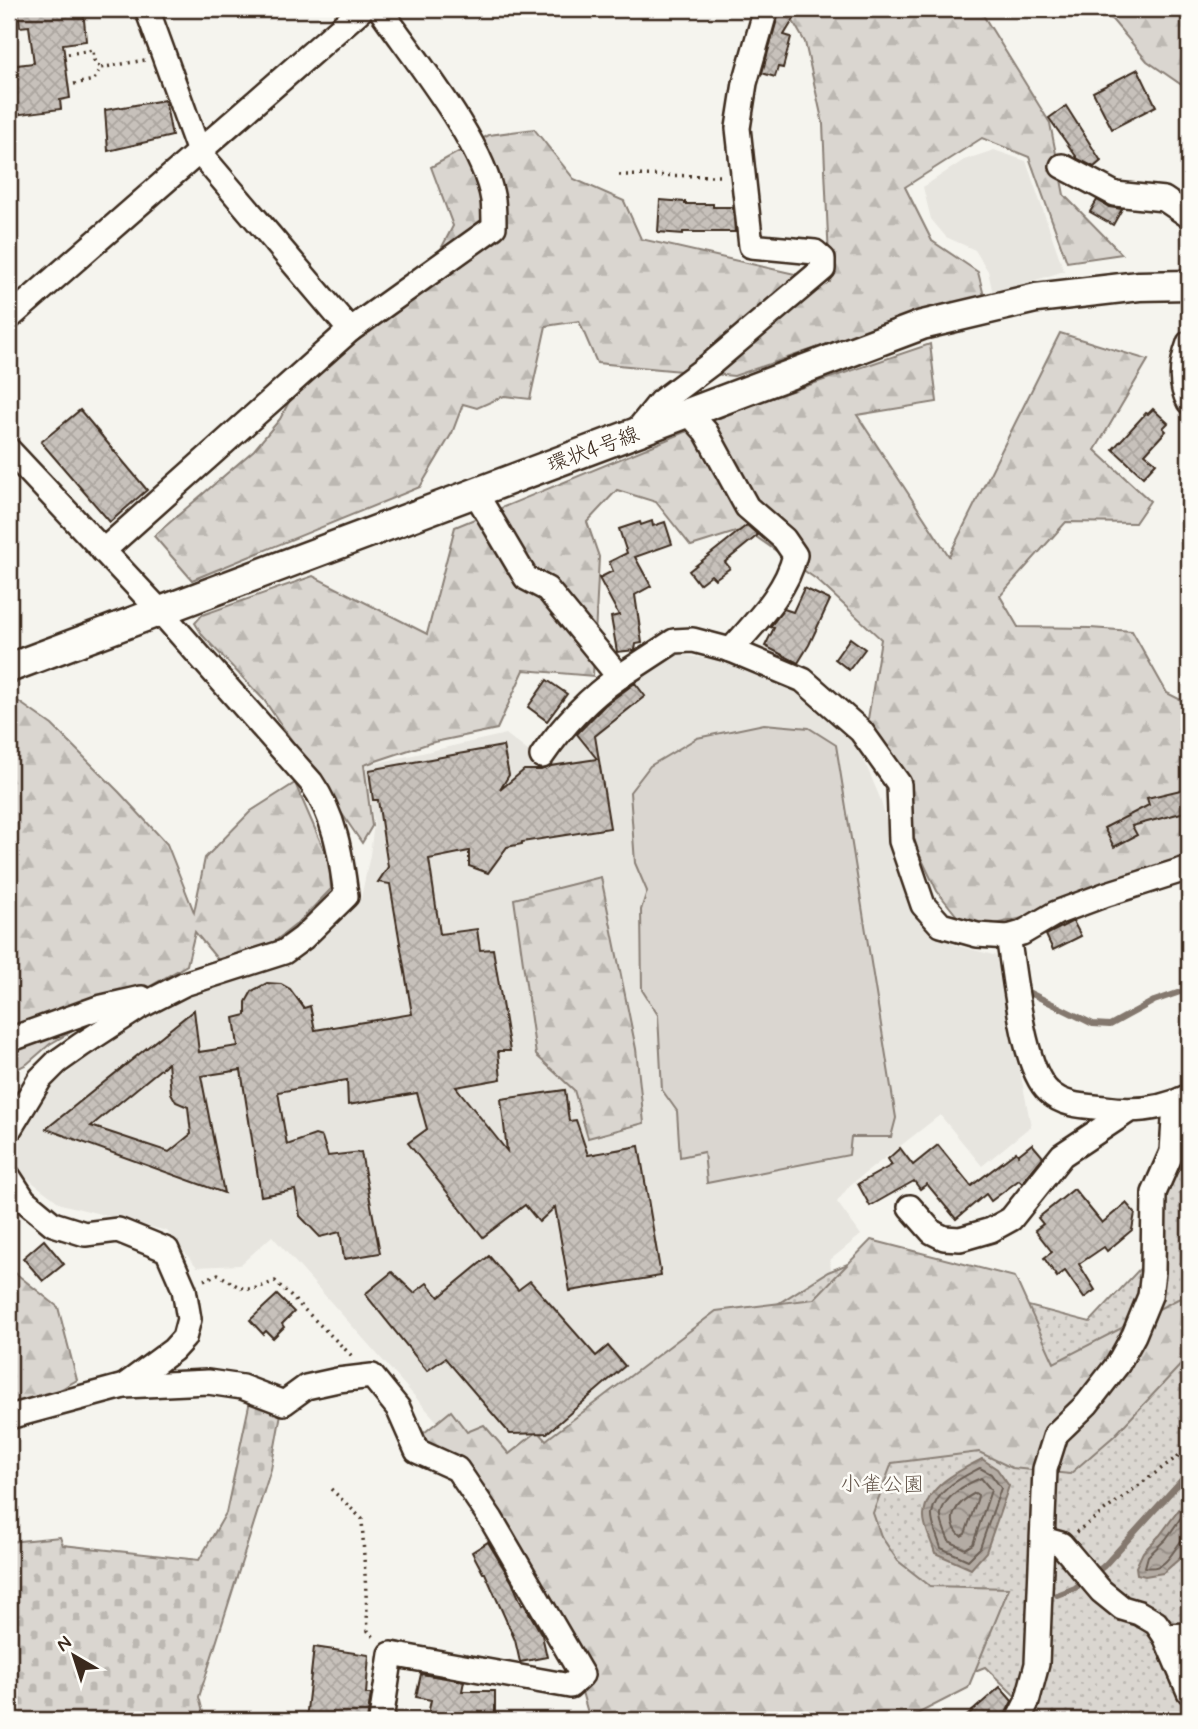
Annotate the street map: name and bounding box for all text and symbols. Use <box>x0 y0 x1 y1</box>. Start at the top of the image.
street label: 環状4号線 <box>543 420 643 480</box>
park label: 小雀公園 <box>840 1471 924 1499</box>
north arrow <box>38 1620 108 1690</box>
text: N <box>51 1630 77 1658</box>

